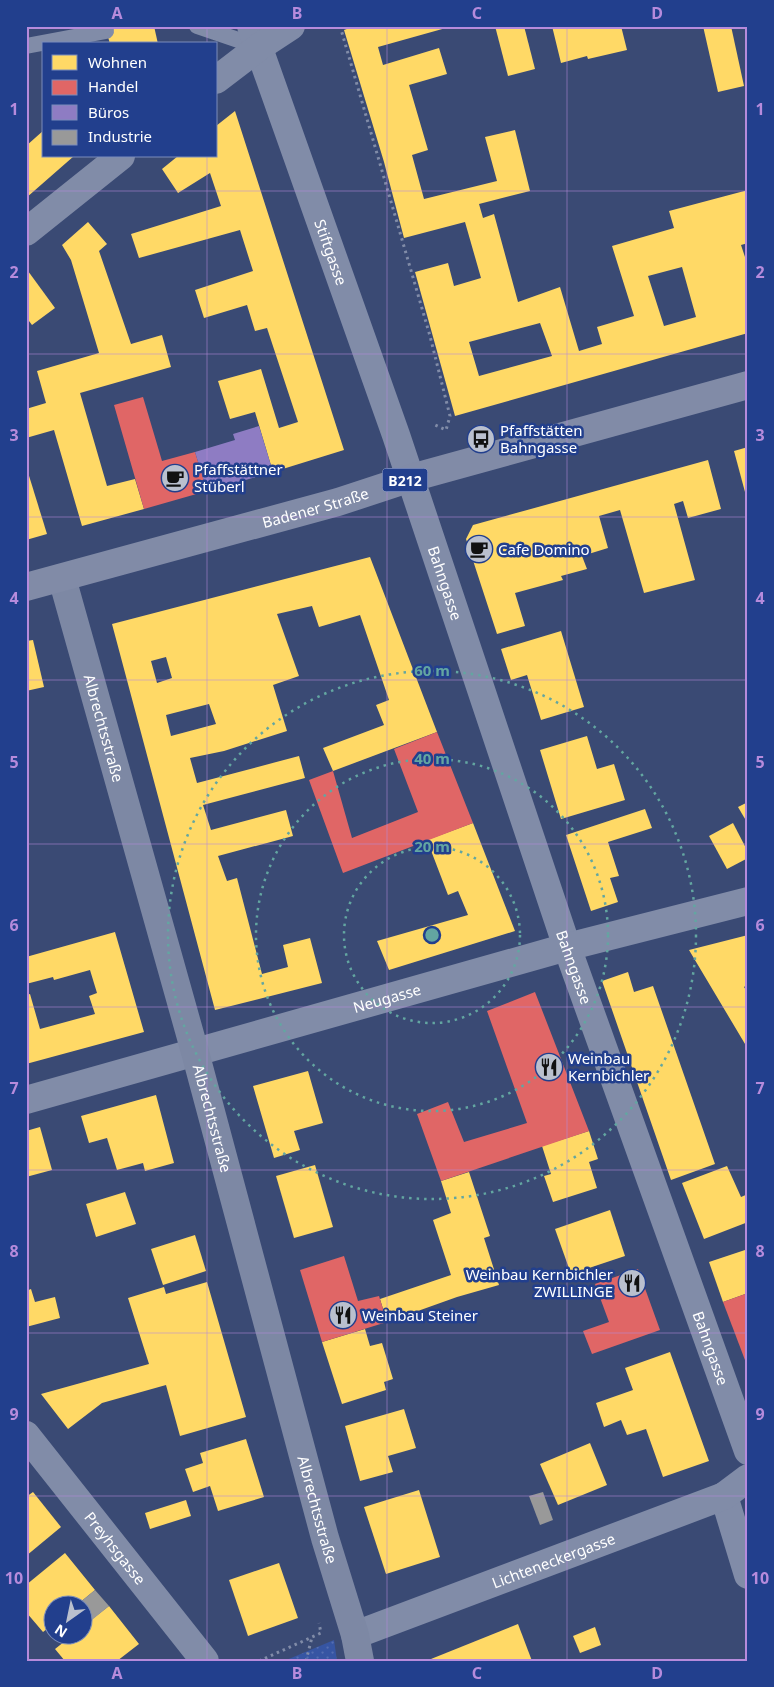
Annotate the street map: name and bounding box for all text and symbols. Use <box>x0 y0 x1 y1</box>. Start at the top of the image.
text: A <box>111 2 123 24</box>
text: B <box>292 2 302 24</box>
text: C <box>472 2 482 24</box>
text: D <box>651 2 663 24</box>
legend <box>42 42 218 158</box>
text: Wohnen <box>88 52 147 72</box>
text: Handel <box>88 76 138 96</box>
text: 1 <box>9 98 19 120</box>
text: 1 <box>755 98 765 120</box>
text: Büros <box>88 102 129 122</box>
text: Industrie <box>88 126 152 146</box>
street label: Stiftgasse <box>310 217 352 288</box>
text: 2 <box>9 261 19 283</box>
text: 2 <box>755 261 765 283</box>
place label: Pfaffstätten Bahngasse <box>500 420 583 457</box>
text: 3 <box>9 424 19 446</box>
bus stop icon: Pfaffstätten Bahngasse <box>466 424 496 454</box>
text: 3 <box>755 424 765 446</box>
place label: Pfaffstättner Stüberl <box>194 459 283 496</box>
cafe icon: Pfaffstättner Stüberl <box>160 463 190 493</box>
road number: B212 <box>382 468 428 492</box>
street label: Badener Straße <box>260 483 371 532</box>
cafe icon: Cafe Domino <box>464 534 494 564</box>
place label: Cafe Domino <box>498 539 590 559</box>
street label: Bahngasse <box>424 543 467 623</box>
text: 4 <box>9 587 19 609</box>
text: 4 <box>755 587 765 609</box>
text: 60 m <box>414 660 450 680</box>
street label: Albrechtsstraße <box>80 672 129 784</box>
text: 40 m <box>414 748 450 768</box>
text: 5 <box>9 751 19 773</box>
text: 5 <box>755 751 765 773</box>
text: 20 m <box>414 836 450 856</box>
text: 6 <box>9 914 19 936</box>
text: 6 <box>755 914 765 936</box>
centre of rings <box>423 926 441 944</box>
street label: Bahngasse <box>552 927 597 1007</box>
street label: Neugasse <box>351 979 423 1017</box>
place label: Weinbau Kernbichler <box>568 1048 649 1085</box>
restaurant icon: Weinbau Kernbichler <box>534 1052 564 1082</box>
street label: Albrechtsstraße <box>189 1062 237 1175</box>
text: 7 <box>9 1077 19 1099</box>
text: 7 <box>755 1077 765 1099</box>
text: 8 <box>9 1240 19 1262</box>
text: 8 <box>755 1240 765 1262</box>
place label: Weinbau Kernbichler ZWILLINGE <box>466 1264 613 1301</box>
restaurant icon: Weinbau Kernbichler ZWILLINGE <box>617 1268 647 1298</box>
restaurant icon: Weinbau Steiner <box>328 1300 358 1330</box>
place label: Weinbau Steiner <box>362 1305 478 1325</box>
street label: Bahngasse <box>689 1308 734 1388</box>
text: 9 <box>9 1403 19 1425</box>
text: 9 <box>755 1403 765 1425</box>
street label: Albrechtsstraße <box>293 1453 342 1566</box>
street label: Preyhsgasse <box>80 1507 150 1588</box>
street label: Lichteneckergasse <box>489 1528 618 1593</box>
text: 10 <box>5 1567 23 1589</box>
text: 10 <box>751 1567 769 1589</box>
north arrow <box>42 1594 92 1644</box>
text: N <box>51 1620 71 1642</box>
text: A <box>111 1662 123 1684</box>
text: B <box>292 1662 302 1684</box>
text: C <box>472 1662 482 1684</box>
text: D <box>651 1662 663 1684</box>

